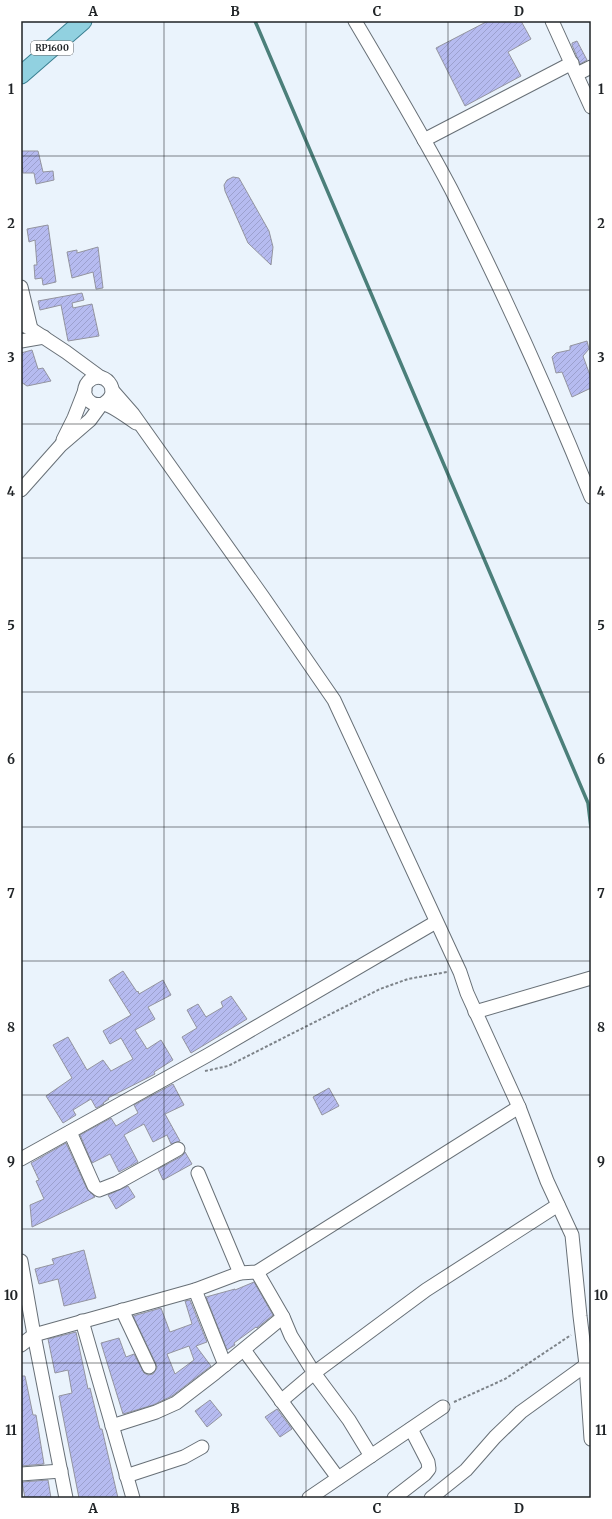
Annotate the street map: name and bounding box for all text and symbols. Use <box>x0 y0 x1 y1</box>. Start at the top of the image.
text: A <box>87 3 98 20</box>
text: B <box>230 3 240 20</box>
text: C <box>373 3 382 20</box>
text: D <box>514 3 524 20</box>
road number: RP1600 <box>31 41 73 55</box>
text: 1 <box>8 81 14 98</box>
text: 1 <box>598 81 604 98</box>
text: 2 <box>7 215 15 232</box>
text: 2 <box>597 215 605 232</box>
text: 3 <box>7 349 15 366</box>
text: 3 <box>597 349 605 366</box>
text: 4 <box>7 483 16 500</box>
text: 4 <box>597 483 606 500</box>
text: 5 <box>7 617 15 634</box>
text: 5 <box>597 617 605 634</box>
text: 6 <box>7 751 15 768</box>
text: 6 <box>597 751 605 768</box>
text: 7 <box>7 885 15 902</box>
text: 7 <box>597 885 605 902</box>
text: 8 <box>7 1019 15 1036</box>
text: 8 <box>597 1019 605 1036</box>
text: 9 <box>7 1153 15 1170</box>
text: 9 <box>597 1153 605 1170</box>
text: 10 <box>4 1287 18 1304</box>
text: 10 <box>594 1287 608 1304</box>
text: 11 <box>5 1422 17 1439</box>
text: 11 <box>595 1422 607 1439</box>
text: A <box>87 1500 98 1517</box>
text: B <box>230 1500 240 1517</box>
text: C <box>373 1500 382 1517</box>
text: D <box>514 1500 524 1517</box>

